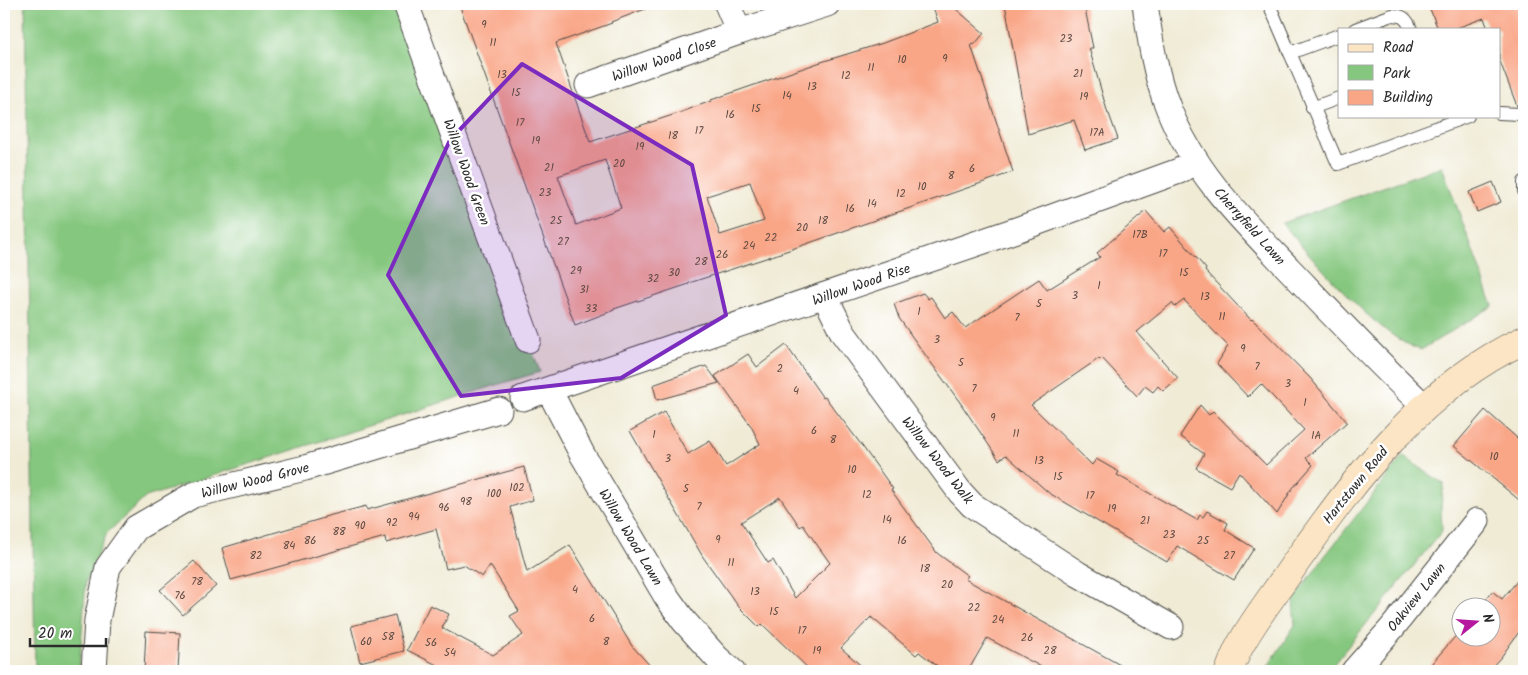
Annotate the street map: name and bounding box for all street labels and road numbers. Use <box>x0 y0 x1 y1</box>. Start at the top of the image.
street label: Willow Wood Close <box>609 32 720 88</box>
street label: Willow Wood Green <box>437 116 496 229</box>
street label: Cherryfield Lawn <box>1208 183 1291 271</box>
street label: Willow Wood Rise <box>809 258 914 312</box>
street label: Willow Wood Walk <box>896 412 979 510</box>
street label: Hartstown Road <box>1318 441 1395 529</box>
street label: Willow Wood Grove <box>199 457 312 505</box>
street label: Willow Wood Lawn <box>592 485 668 590</box>
street label: Oakview Lawn <box>1382 558 1452 637</box>

